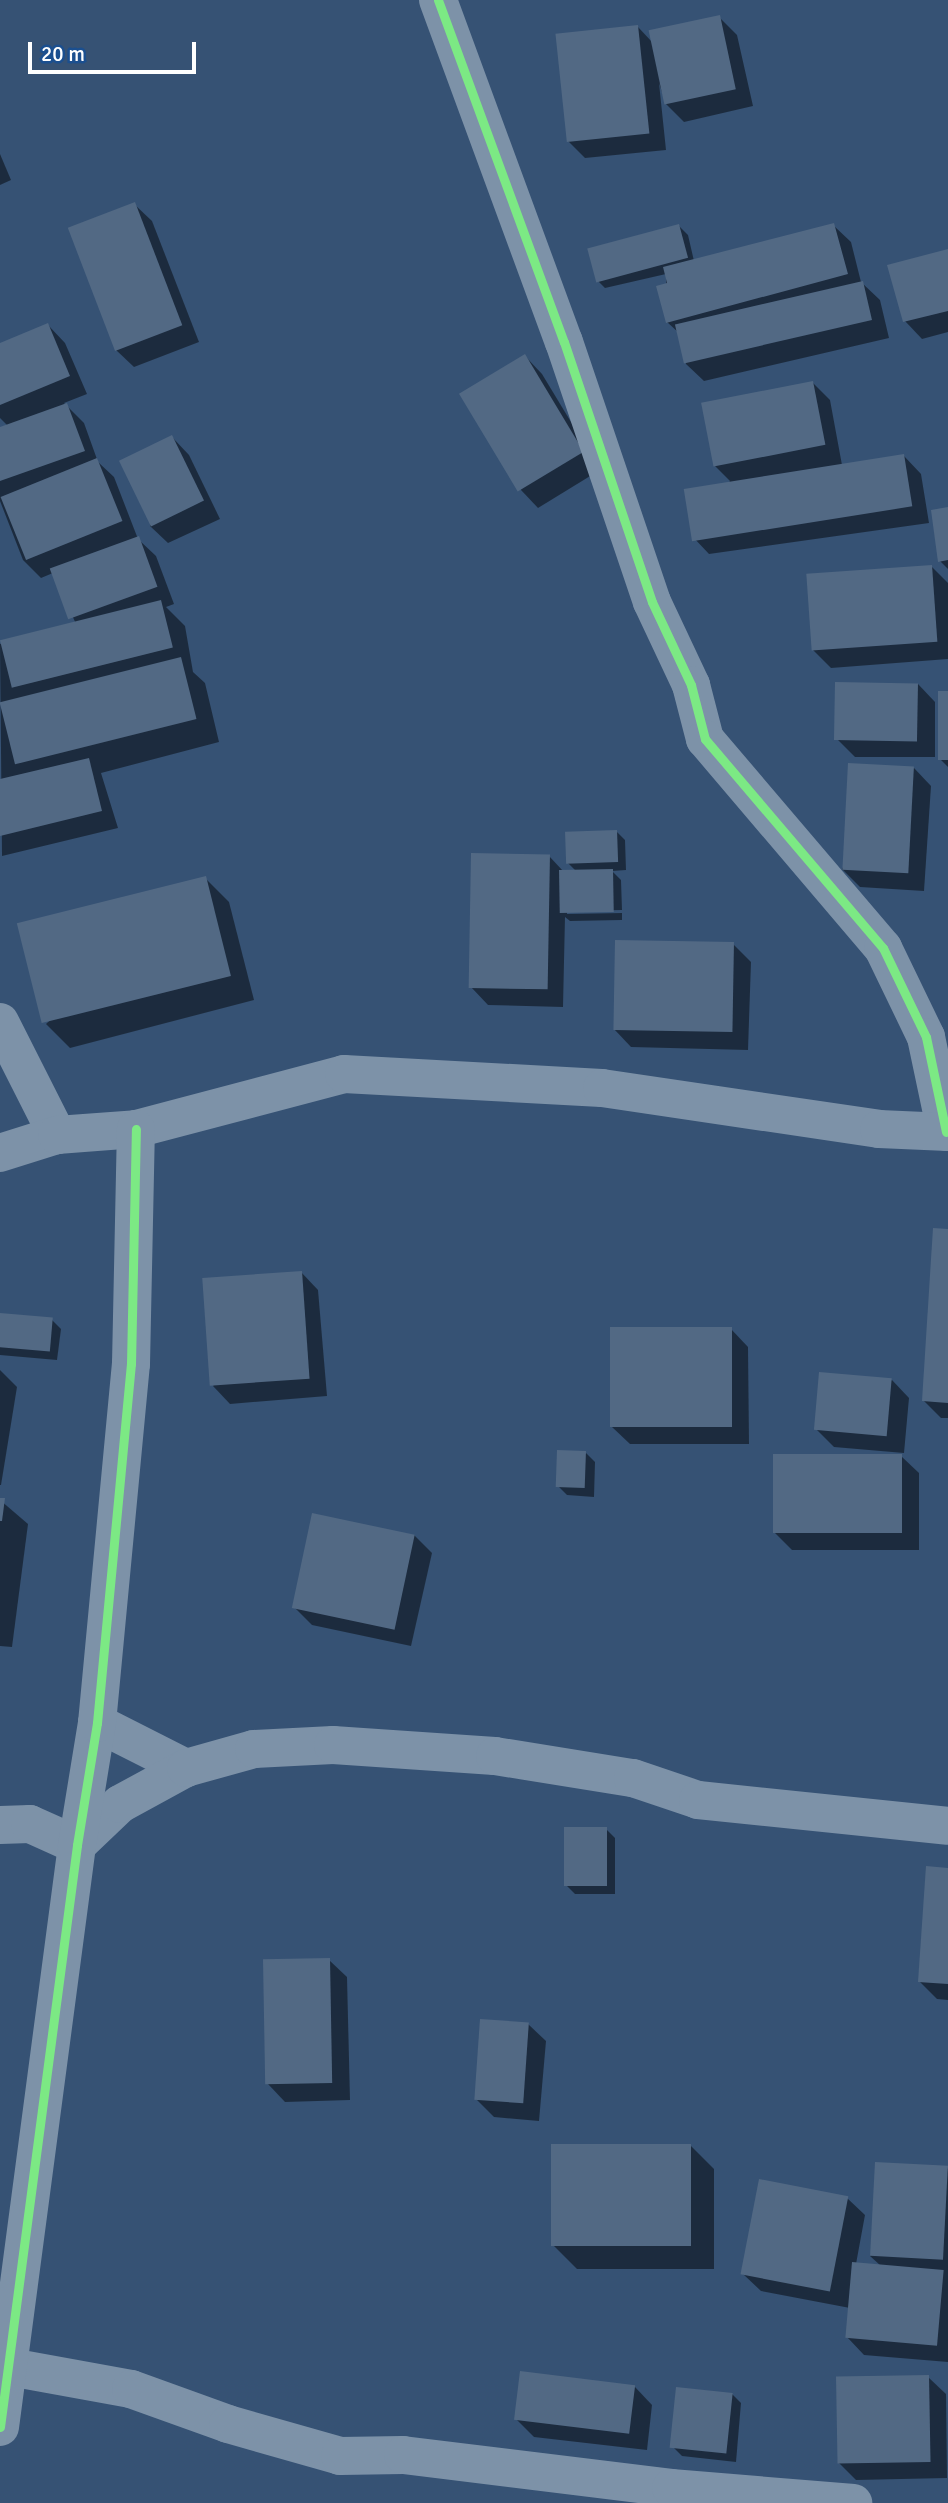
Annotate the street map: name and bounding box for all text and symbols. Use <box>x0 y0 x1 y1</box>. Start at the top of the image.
scale bar <box>32 28 200 72</box>
text: 20 m <box>41 41 85 67</box>

